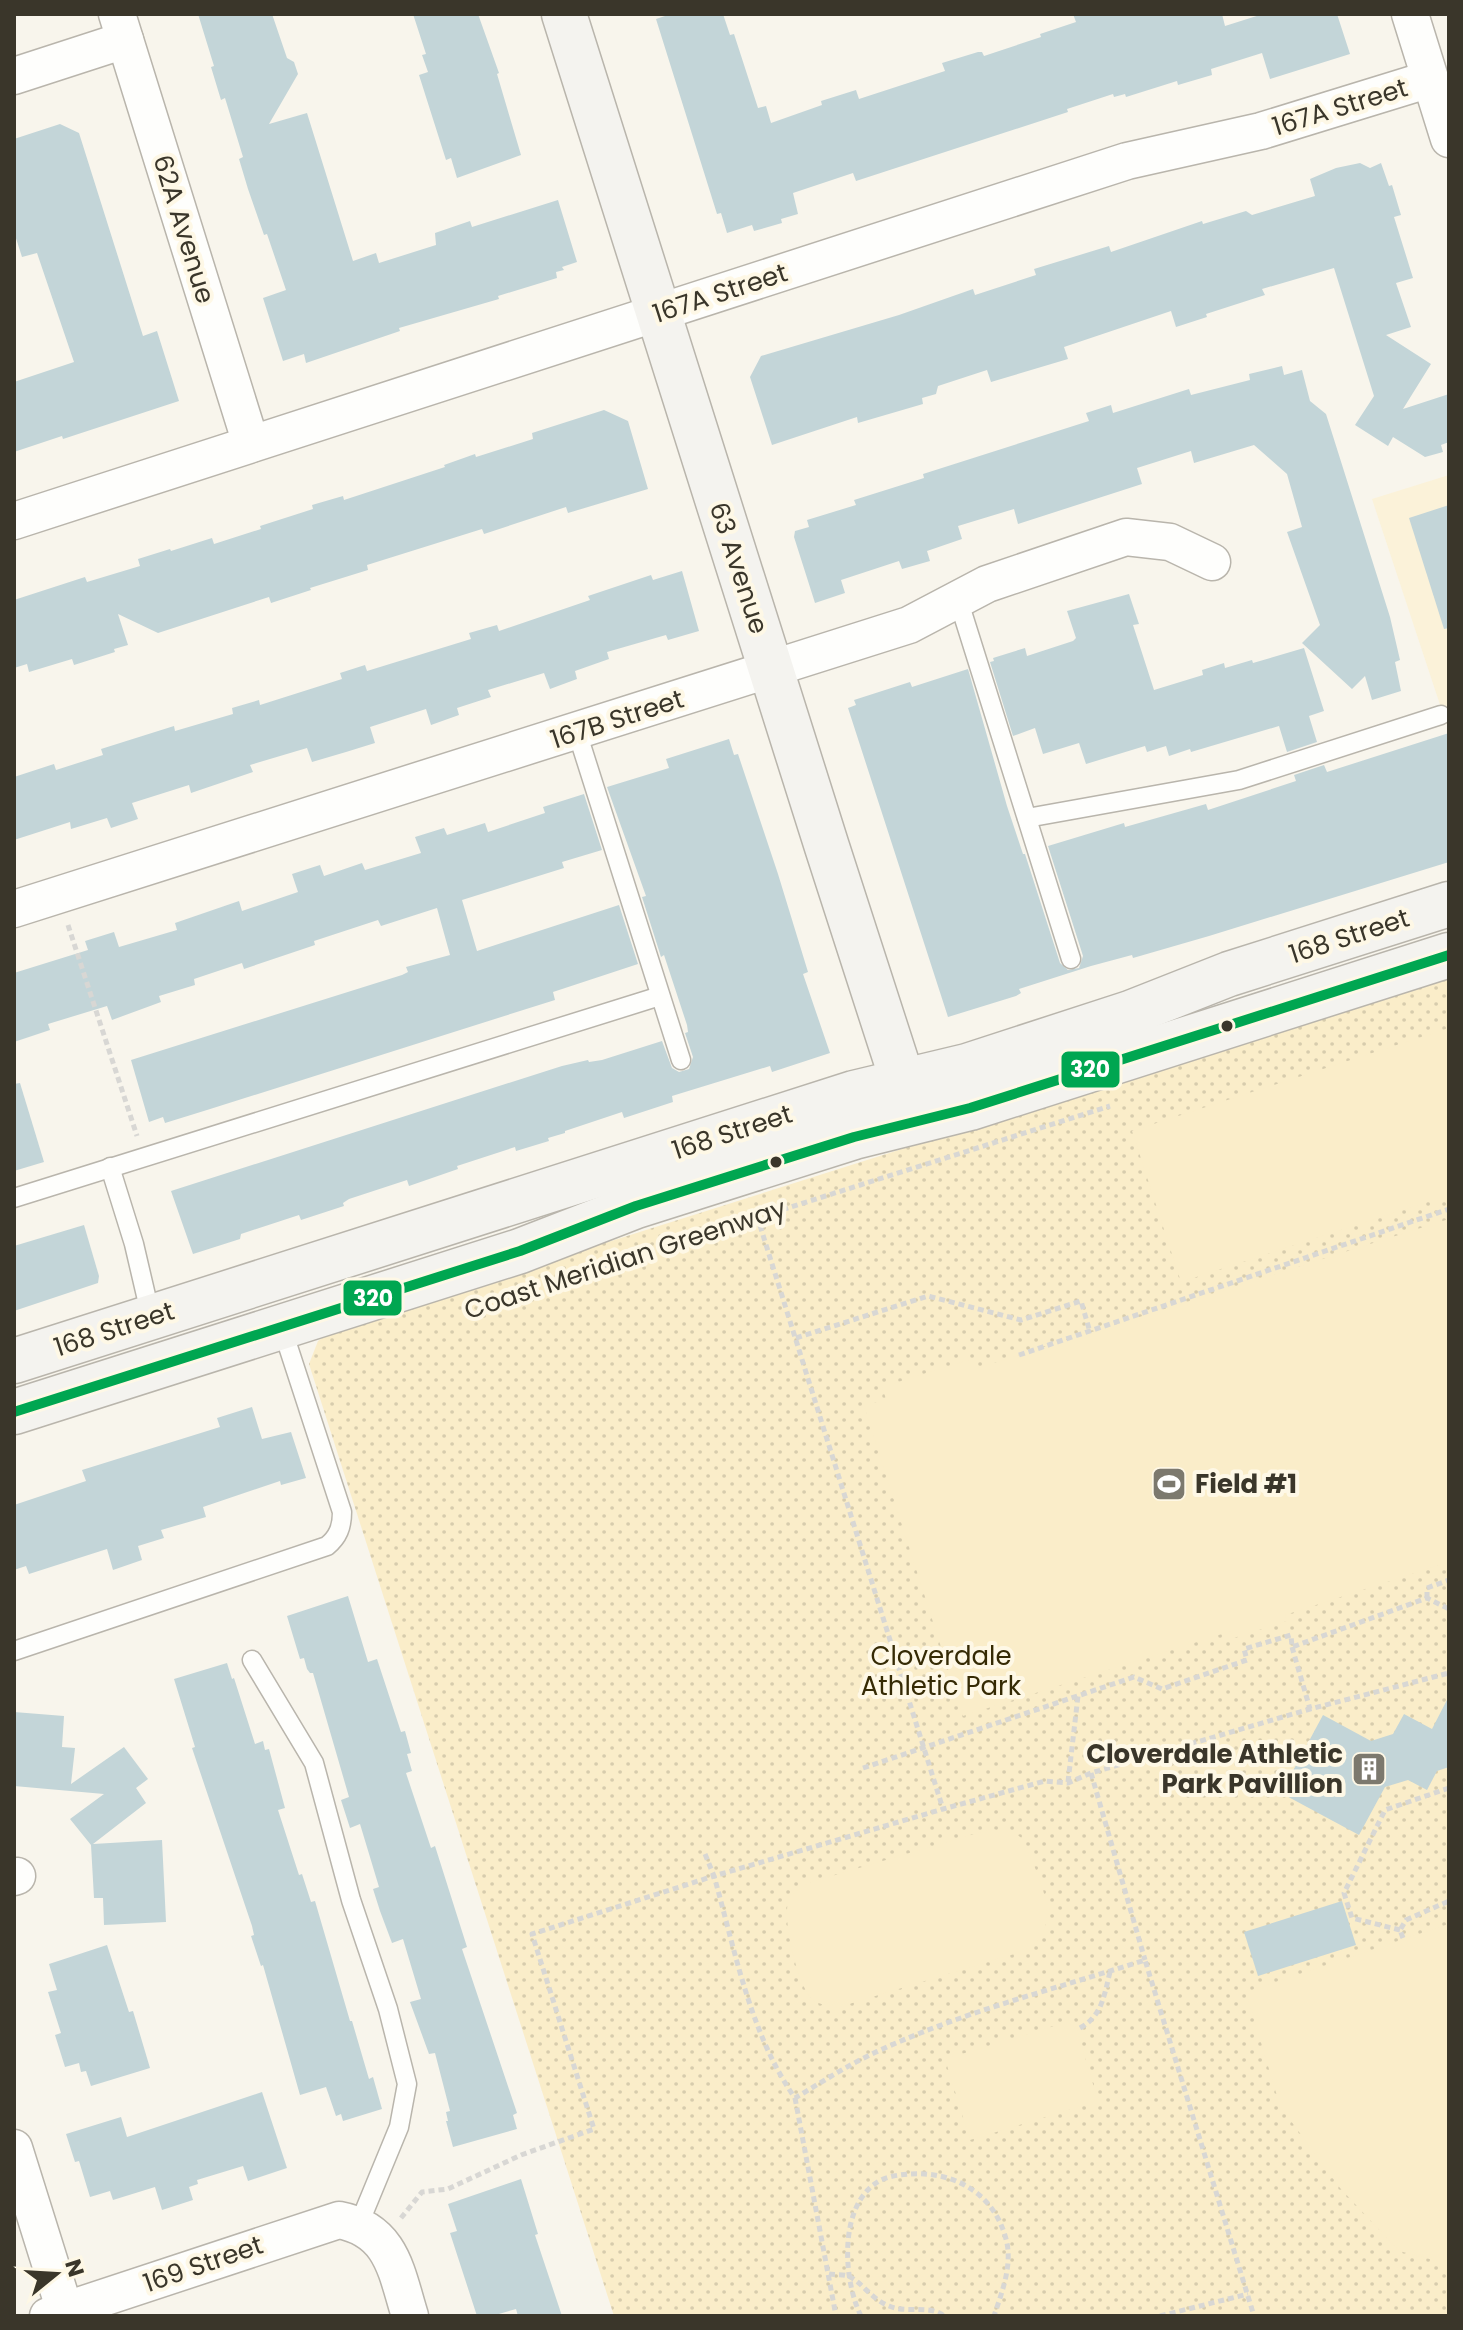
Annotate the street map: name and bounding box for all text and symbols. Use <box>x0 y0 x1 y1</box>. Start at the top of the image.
street label: 167A Street <box>1268 69 1412 145</box>
street label: 62A Avenue <box>144 150 224 308</box>
street label: 167A Street <box>648 254 792 332</box>
street label: 63 Avenue <box>701 498 777 638</box>
street label: 167B Street <box>546 681 688 757</box>
street label: 168 Street <box>1284 900 1414 972</box>
unlabelled marker <box>1219 1018 1235 1034</box>
line badge: 320 <box>1060 1050 1121 1089</box>
text: 320 <box>1070 1054 1110 1085</box>
street label: 168 Street <box>667 1096 797 1168</box>
unlabelled marker <box>768 1154 784 1170</box>
street label: Coast Meridian Greenway <box>459 1190 791 1328</box>
line badge: 320 <box>342 1279 403 1317</box>
text: 320 <box>353 1283 393 1314</box>
street label: 168 Street <box>49 1293 179 1365</box>
sports icon: Field #1 <box>1150 1465 1188 1503</box>
place label: Field #1 <box>1195 1466 1297 1502</box>
park label: Cloverdale Athletic Park <box>861 1638 1022 1704</box>
place label: Cloverdale Athletic Park Pavillion <box>1086 1736 1343 1802</box>
building icon: Cloverdale Athletic Park Pavillion <box>1350 1750 1388 1788</box>
street label: 169 Street <box>138 2227 268 2301</box>
north arrow <box>16 2234 96 2314</box>
text: N <box>57 2255 92 2281</box>

